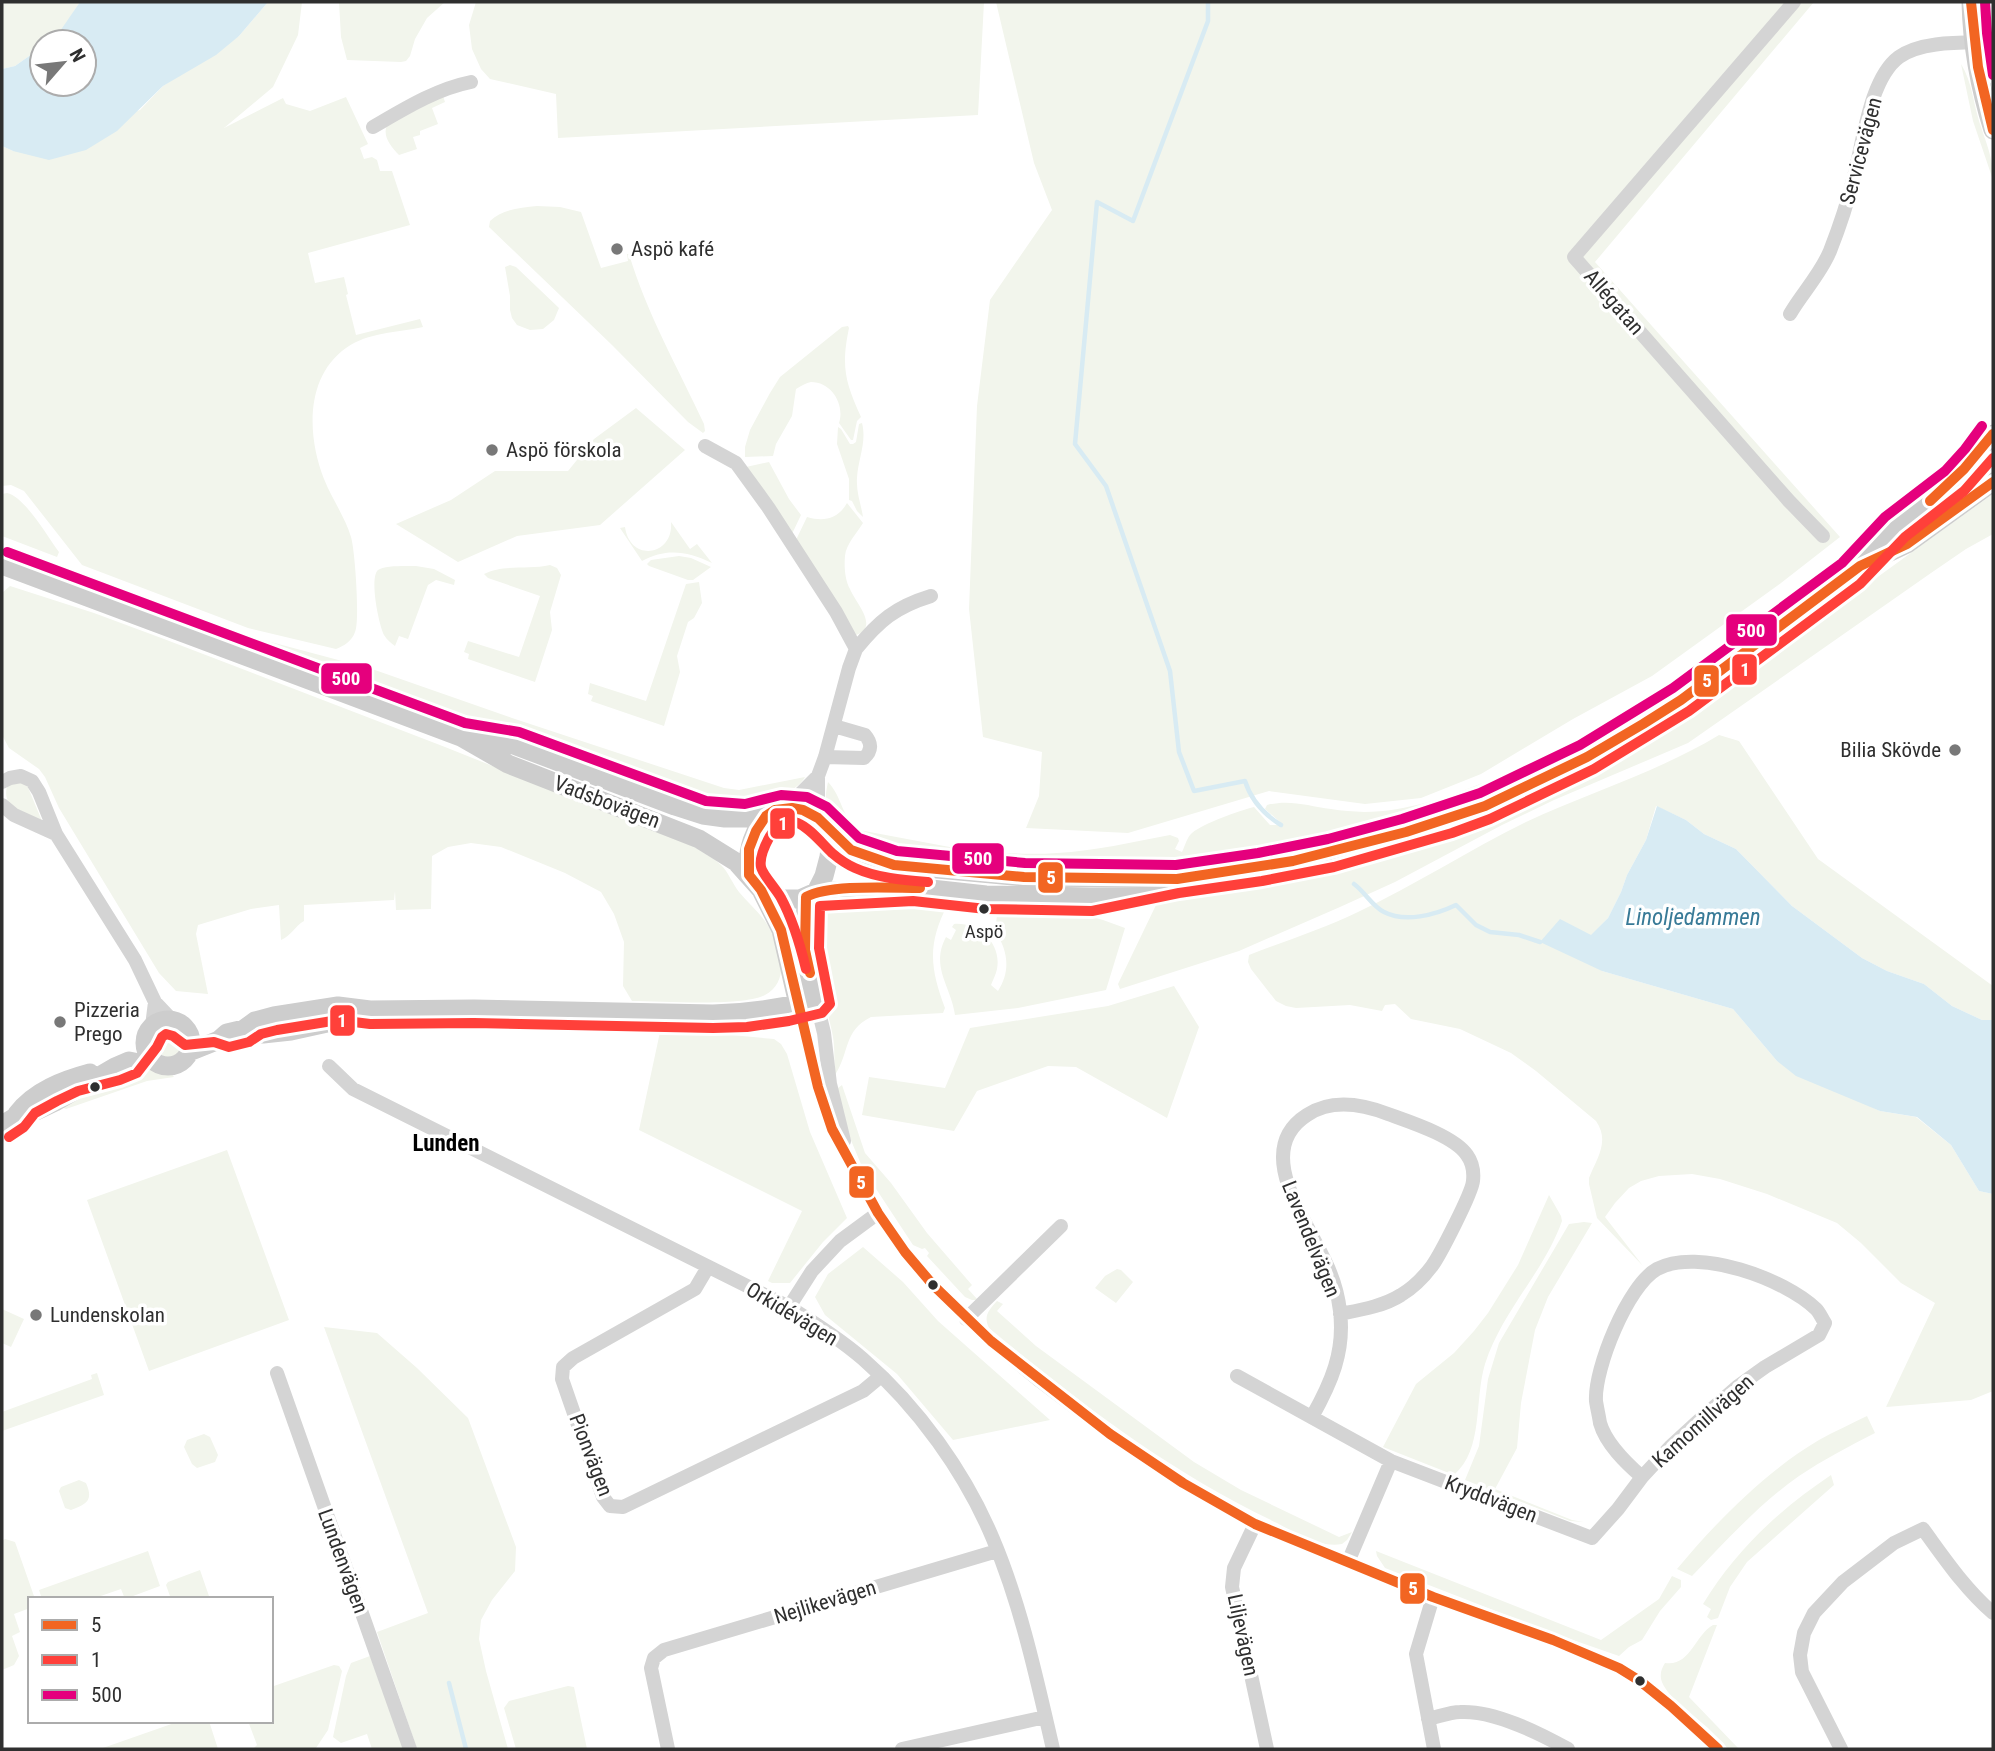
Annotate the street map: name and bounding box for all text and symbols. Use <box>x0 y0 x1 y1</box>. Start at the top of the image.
north arrow <box>28 28 98 98</box>
text: N <box>65 45 90 66</box>
street label: Servicevägen <box>1835 95 1887 207</box>
place label: Aspö kafé <box>631 237 714 261</box>
marker: Aspö kafé <box>609 241 625 257</box>
street label: Allégatan <box>1579 265 1649 339</box>
place label: Aspö förskola <box>506 438 621 462</box>
marker: Aspö förskola <box>484 442 500 458</box>
line badge: 500 <box>1725 613 1778 647</box>
text: 500 <box>1737 619 1765 642</box>
line badge: 1 <box>1731 653 1758 686</box>
text: 1 <box>1740 658 1750 681</box>
line badge: 500 <box>320 662 373 695</box>
line badge: 5 <box>1693 664 1720 698</box>
text: 500 <box>332 667 360 690</box>
text: 5 <box>1702 669 1712 692</box>
place label: Bilia Skövde <box>1840 738 1941 762</box>
marker: Bilia Skövde <box>1947 742 1963 758</box>
street label: Vadsbovägen <box>551 771 663 833</box>
line badge: 1 <box>769 807 796 840</box>
text: 1 <box>778 812 788 835</box>
line badge: 500 <box>951 842 1005 875</box>
text: 500 <box>964 847 992 870</box>
line badge: 5 <box>1037 861 1064 894</box>
text: 5 <box>1046 866 1056 889</box>
marker: Aspö <box>977 902 991 916</box>
water label: Linoljedammen <box>1626 904 1760 931</box>
place label: Aspö <box>965 920 1003 943</box>
place label: Pizzeria Prego <box>74 998 140 1046</box>
line badge: 1 <box>329 1004 356 1037</box>
text: 1 <box>337 1009 347 1032</box>
marker: Pizzeria Prego <box>52 1014 68 1030</box>
unlabelled marker <box>88 1080 102 1094</box>
district label: Lunden <box>412 1130 480 1157</box>
line badge: 5 <box>848 1165 875 1199</box>
text: 5 <box>856 1171 866 1194</box>
street label: Lavendelvägen <box>1277 1177 1345 1301</box>
street label: Orkidévägen <box>742 1277 842 1351</box>
unlabelled marker <box>926 1278 940 1292</box>
place label: Lundenskolan <box>50 1303 165 1327</box>
marker: Lundenskolan <box>28 1307 44 1323</box>
street label: Kamomillvägen <box>1648 1369 1758 1473</box>
street label: Pionvägen <box>564 1410 618 1500</box>
street label: Kryddvägen <box>1442 1470 1540 1528</box>
street label: Lundenvägen <box>313 1505 373 1617</box>
line badge: 5 <box>1399 1572 1426 1605</box>
street label: Nejlikevägen <box>771 1575 879 1629</box>
text: 5 <box>1408 1577 1418 1600</box>
street label: Liljevägen <box>1223 1592 1263 1678</box>
legend <box>28 1597 273 1723</box>
text: 5 <box>91 1613 101 1637</box>
text: 1 <box>91 1648 101 1672</box>
unlabelled marker <box>1633 1674 1647 1688</box>
text: 500 <box>91 1683 122 1707</box>

